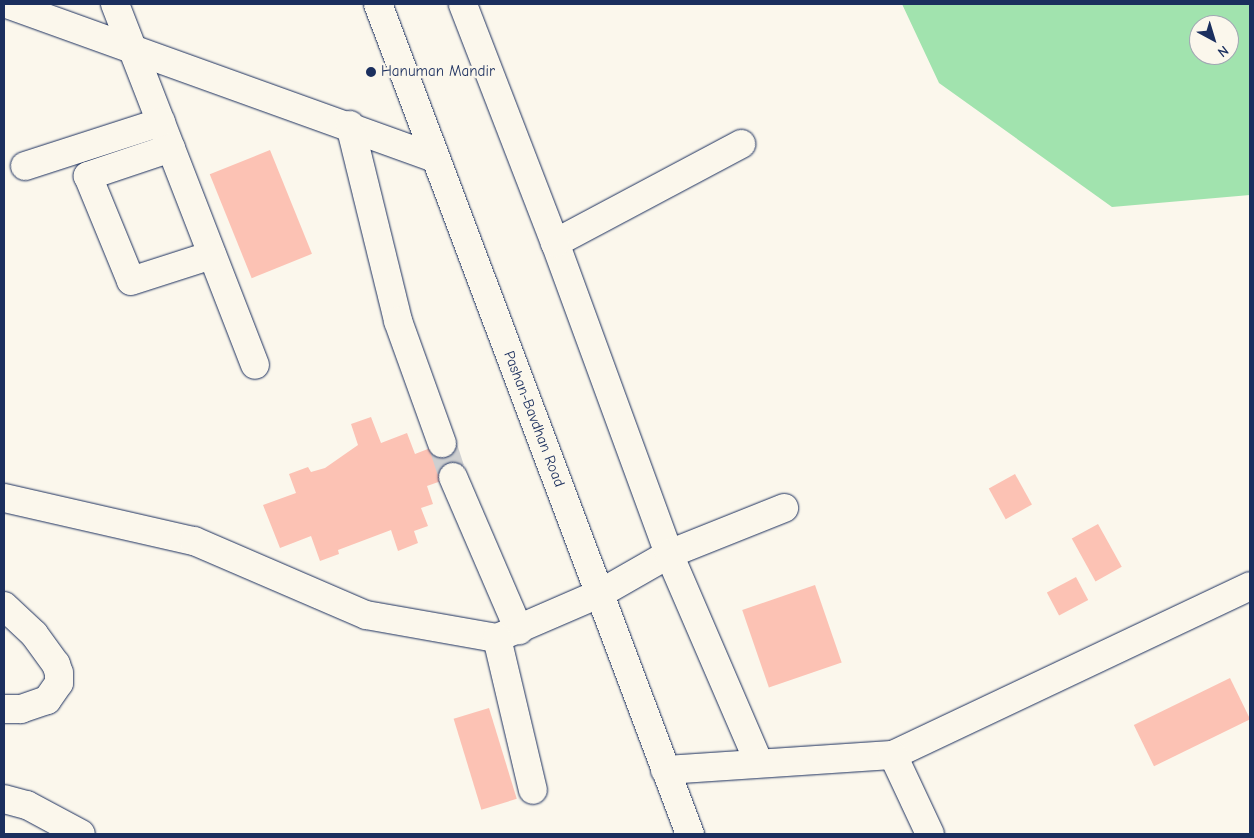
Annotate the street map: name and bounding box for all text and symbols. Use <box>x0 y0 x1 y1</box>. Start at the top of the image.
north arrow <box>1189 15 1239 65</box>
text: N <box>1214 42 1232 61</box>
place label: Hanuman Mandir <box>381 63 495 81</box>
marker: Hanuman Mandir <box>365 66 377 78</box>
street label: Pashan-Bavdhan Road <box>500 348 568 490</box>

